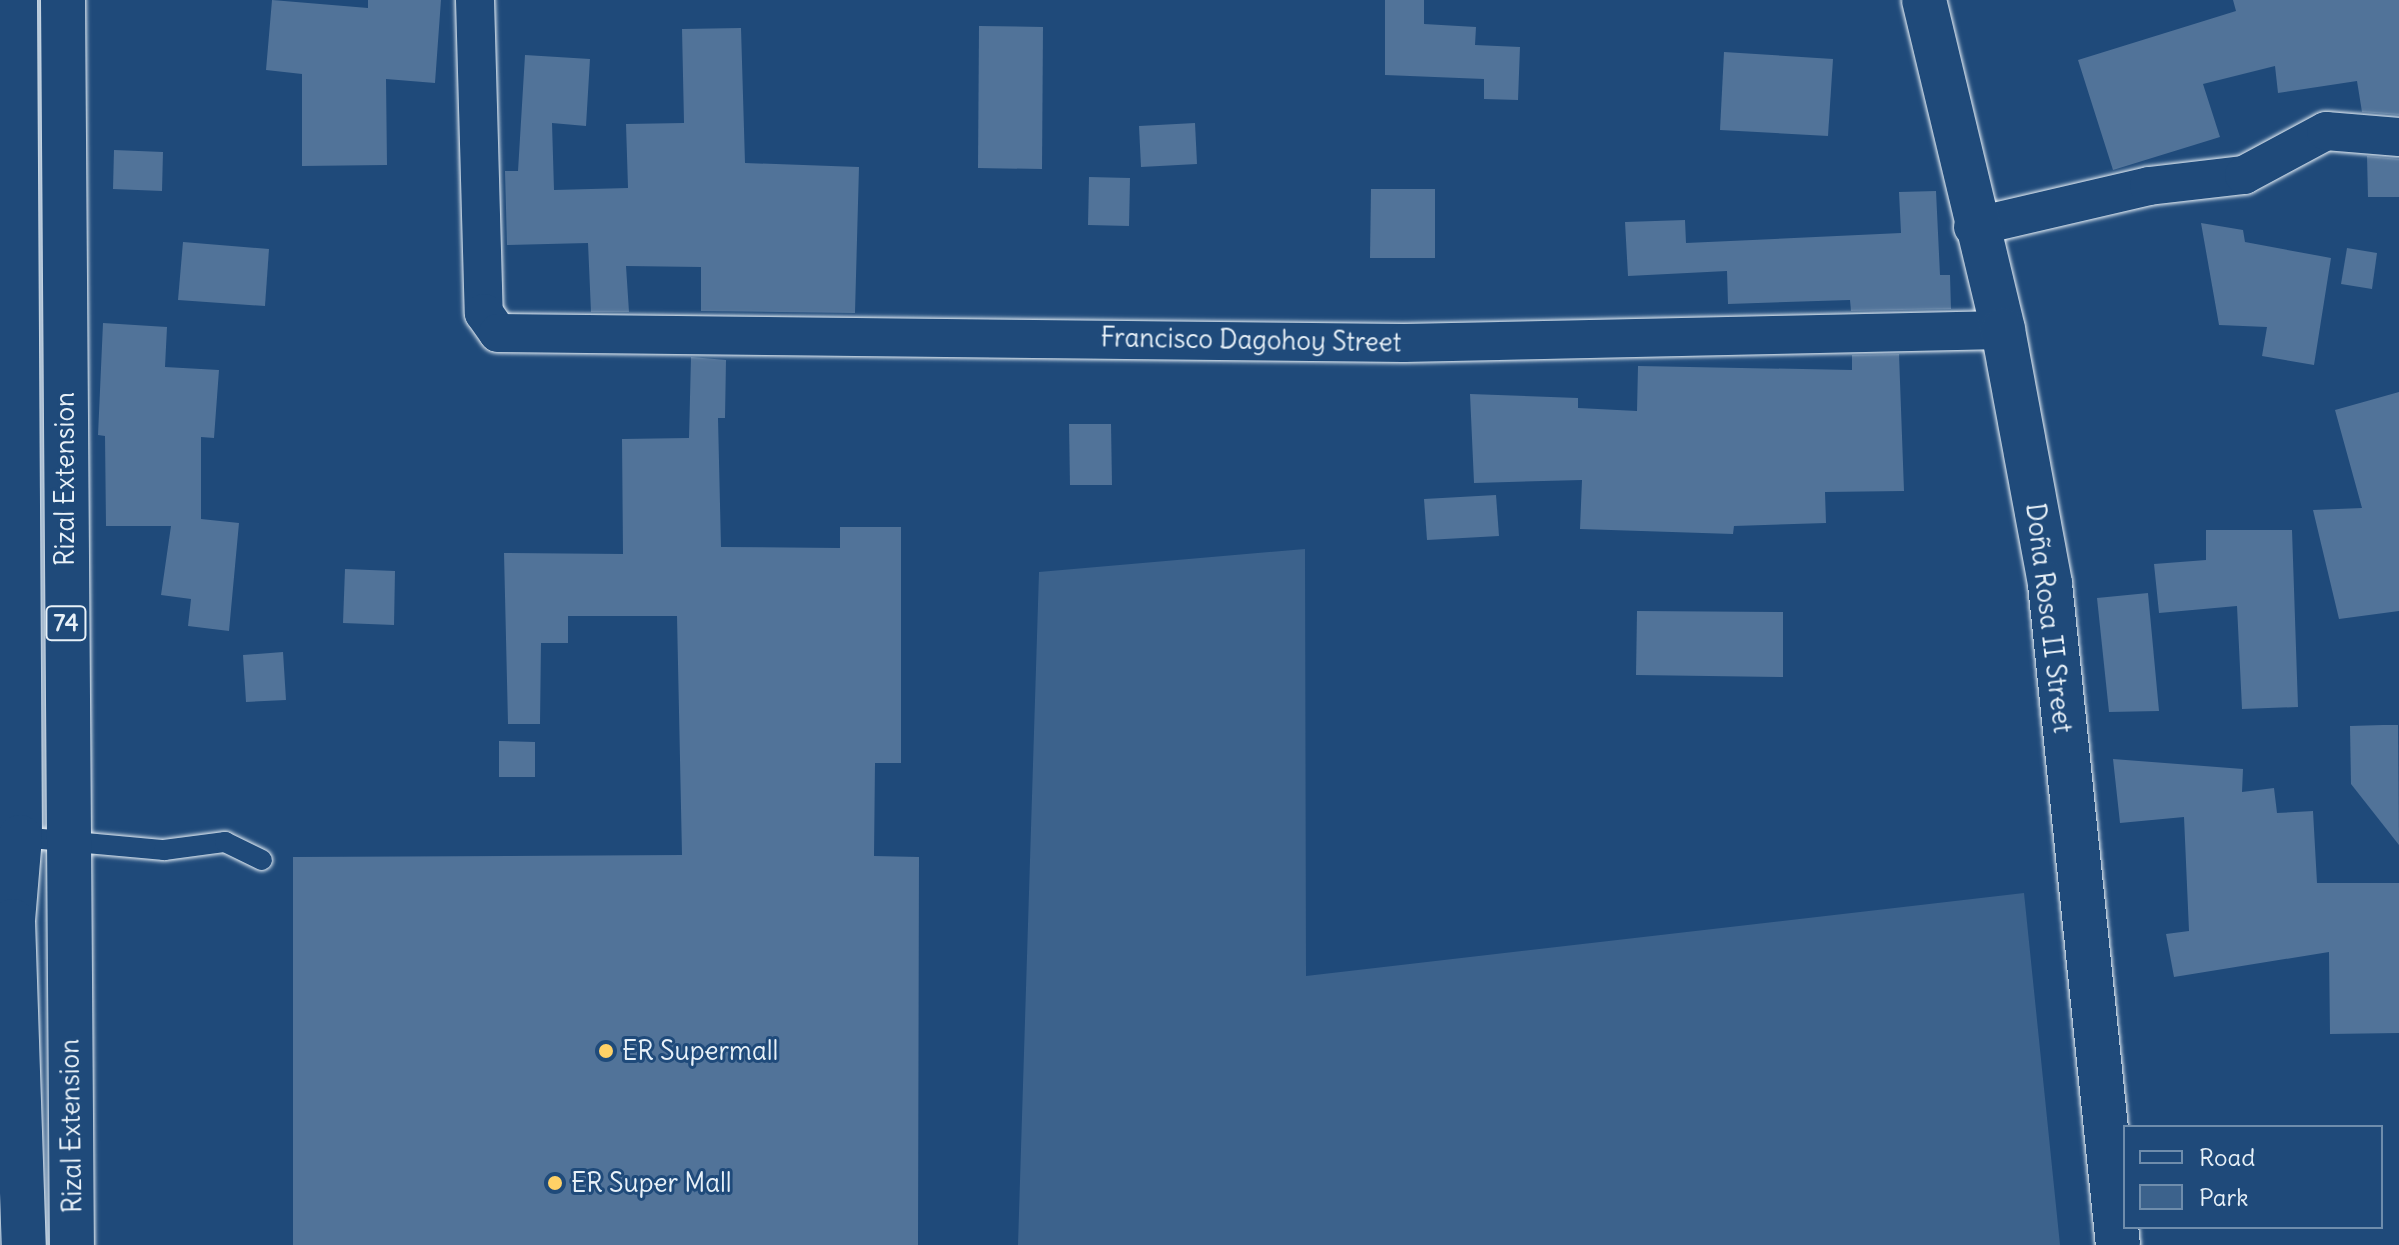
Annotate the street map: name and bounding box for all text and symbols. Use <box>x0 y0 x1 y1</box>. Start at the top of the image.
street label: Francisco Dagohoy Street <box>1100 322 1402 358</box>
street label: Rizal Extension <box>49 392 81 566</box>
street label: Doña Rosa II Street <box>2019 501 2079 735</box>
road number: 74 <box>44 603 88 643</box>
place label: ER Supermall <box>622 1035 778 1067</box>
street label: Rizal Extension <box>54 1039 88 1213</box>
marker: ER Supermall <box>597 1042 615 1060</box>
legend <box>2123 1125 2383 1229</box>
text: Road <box>2199 1142 2255 1172</box>
place label: ER Super Mall <box>571 1167 732 1199</box>
marker: ER Super Mall <box>546 1174 564 1192</box>
text: Park <box>2199 1182 2249 1212</box>

